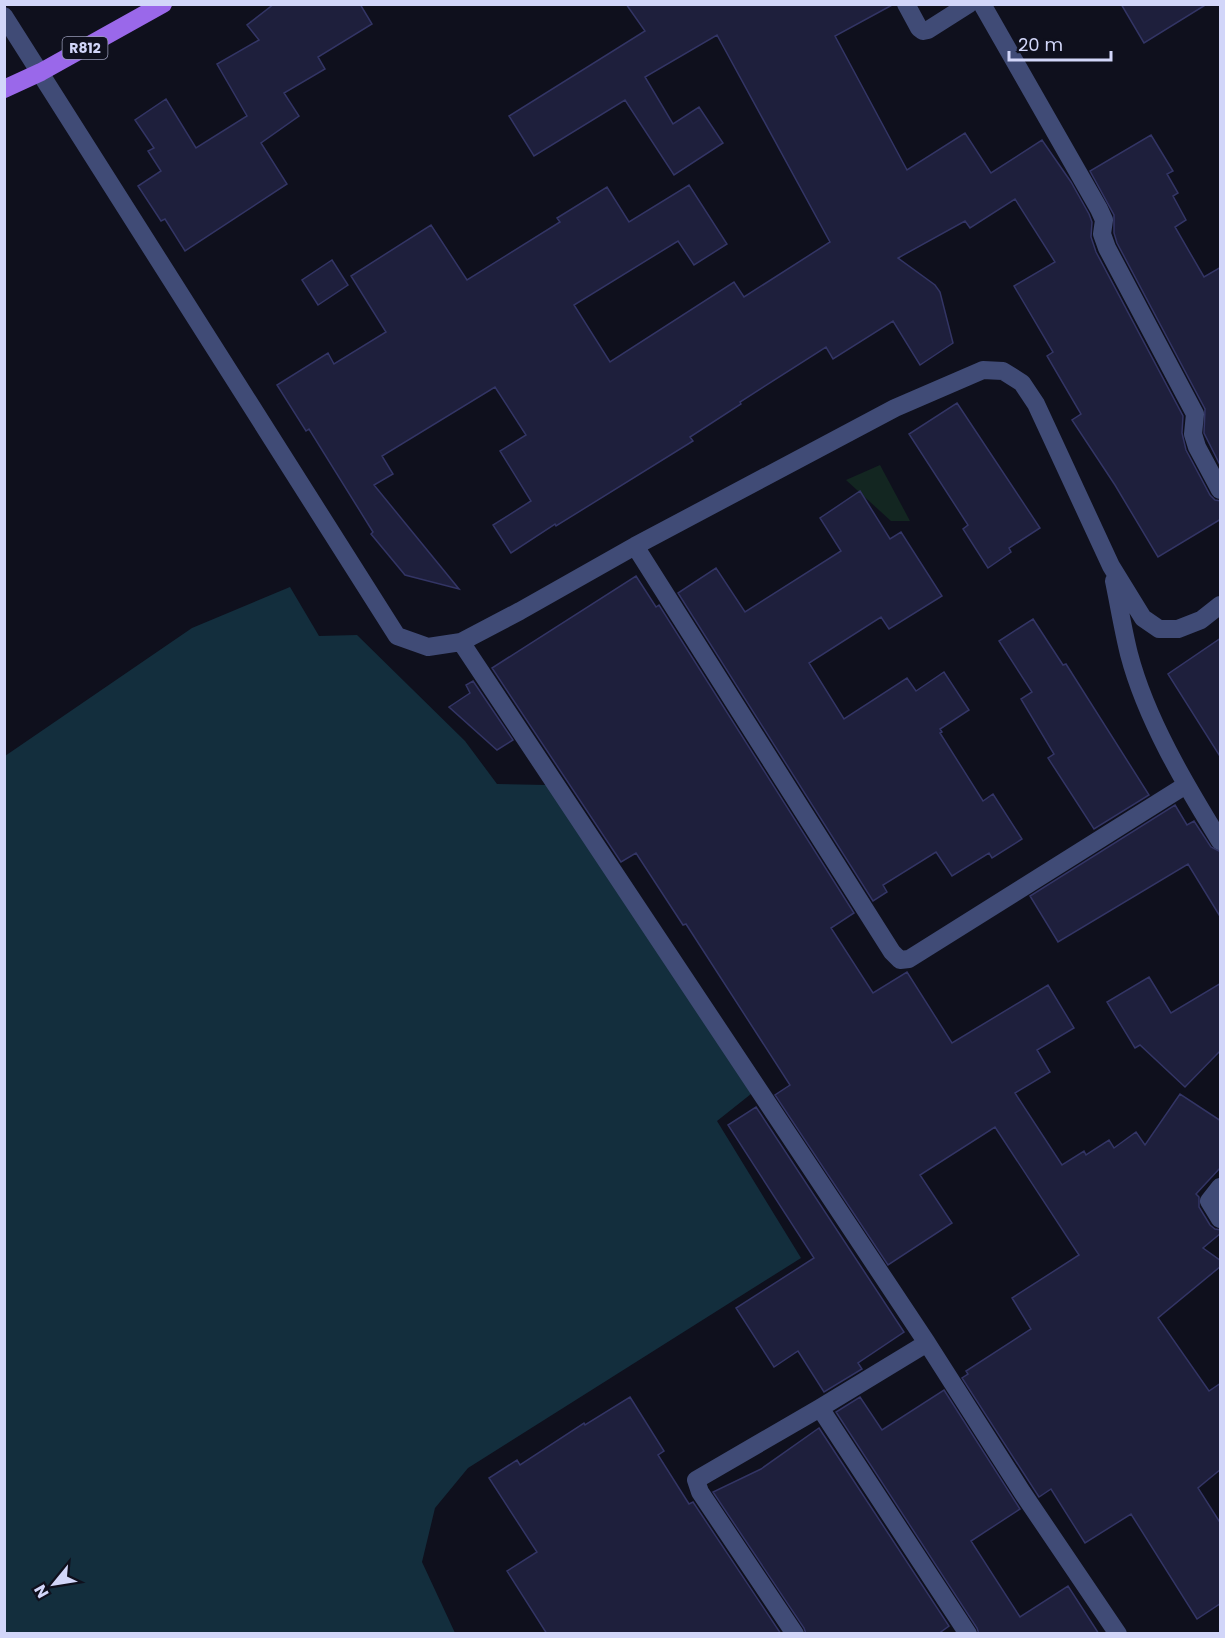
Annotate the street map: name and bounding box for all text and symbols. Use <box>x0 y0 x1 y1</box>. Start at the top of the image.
scale bar <box>1009 24 1111 62</box>
text: 20 m <box>1018 32 1063 57</box>
road number: R812 <box>62 37 107 59</box>
north arrow <box>24 1554 84 1614</box>
text: N <box>28 1580 54 1602</box>

